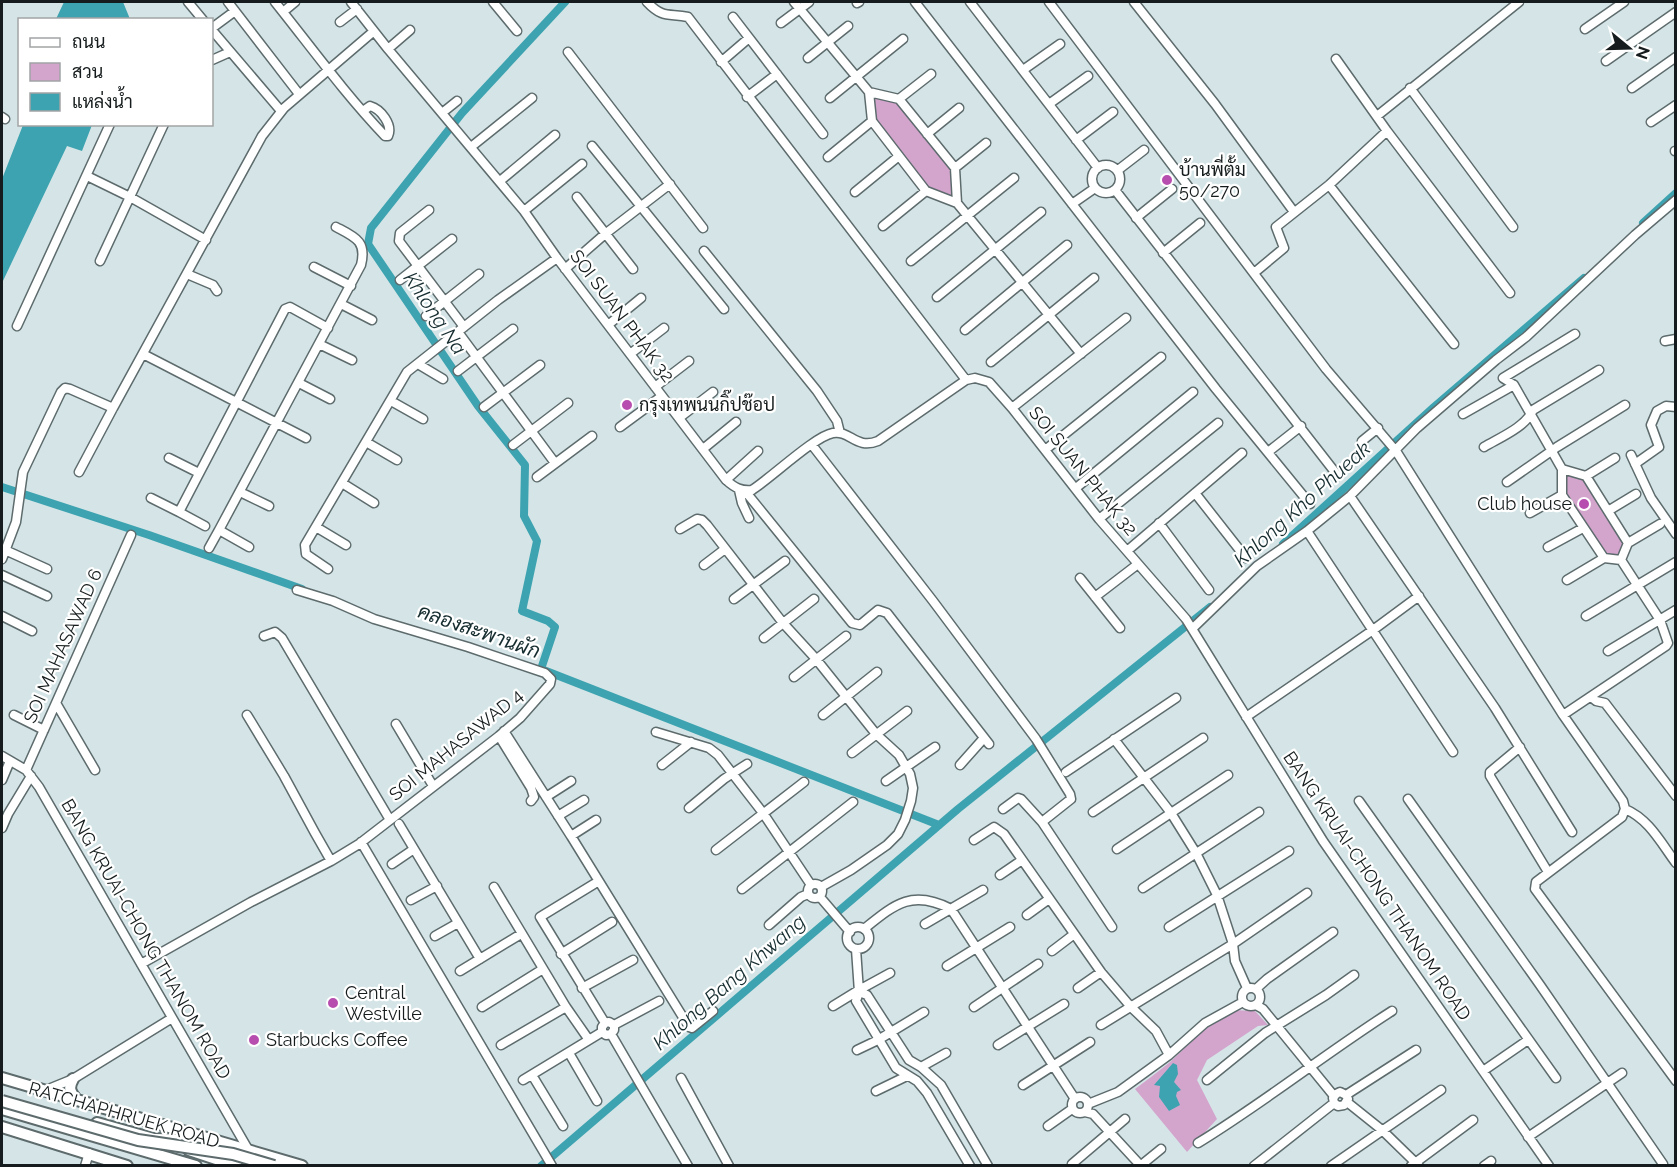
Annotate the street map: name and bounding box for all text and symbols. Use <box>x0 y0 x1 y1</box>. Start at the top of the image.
legend <box>18 18 213 126</box>
north arrow <box>1599 18 1659 78</box>
text: ถนน <box>72 31 105 52</box>
text: N <box>1632 44 1654 62</box>
text: สวน <box>72 61 103 82</box>
text: แหล่งน้ำ <box>72 86 133 112</box>
place label: บ้านพี่ตั้ม 50/270 <box>1179 154 1246 201</box>
marker: บ้านพี่ตั้ม 50/270 <box>1160 173 1174 187</box>
street label: SOI SUAN PHAK 32 <box>566 246 679 386</box>
water label: Khlong Na <box>399 267 471 359</box>
place label: กรุงเทพนนกิ๊ปช๊อป <box>639 389 775 417</box>
marker: กรุงเทพนนกิ๊ปช๊อป <box>620 398 634 412</box>
street label: SOI SUAN PHAK 32 <box>1025 402 1142 539</box>
water label: Khlong Kho Phueak <box>1229 436 1376 572</box>
place label: Club house <box>1477 493 1572 514</box>
marker: Club house <box>1577 497 1591 511</box>
street label: SOI MAHASAWAD 6 <box>19 565 106 726</box>
water label: คลองสะพานผัก <box>415 599 543 663</box>
street label: SOI MAHASAWAD 4 <box>385 684 527 805</box>
street label: BANG KRUAI-CHONG THANOM ROAD <box>1279 747 1476 1024</box>
street label: BANG KRUAI-CHONG THANOM ROAD <box>57 795 236 1083</box>
water label: Khlong Bang Khwang <box>648 909 810 1055</box>
place label: Central Westville <box>345 982 422 1024</box>
marker: Central Westville <box>326 996 340 1010</box>
place label: Starbucks Coffee <box>266 1029 408 1050</box>
marker: Starbucks Coffee <box>247 1033 261 1047</box>
street label: RATCHAPHRUEK ROAD <box>26 1077 222 1152</box>

